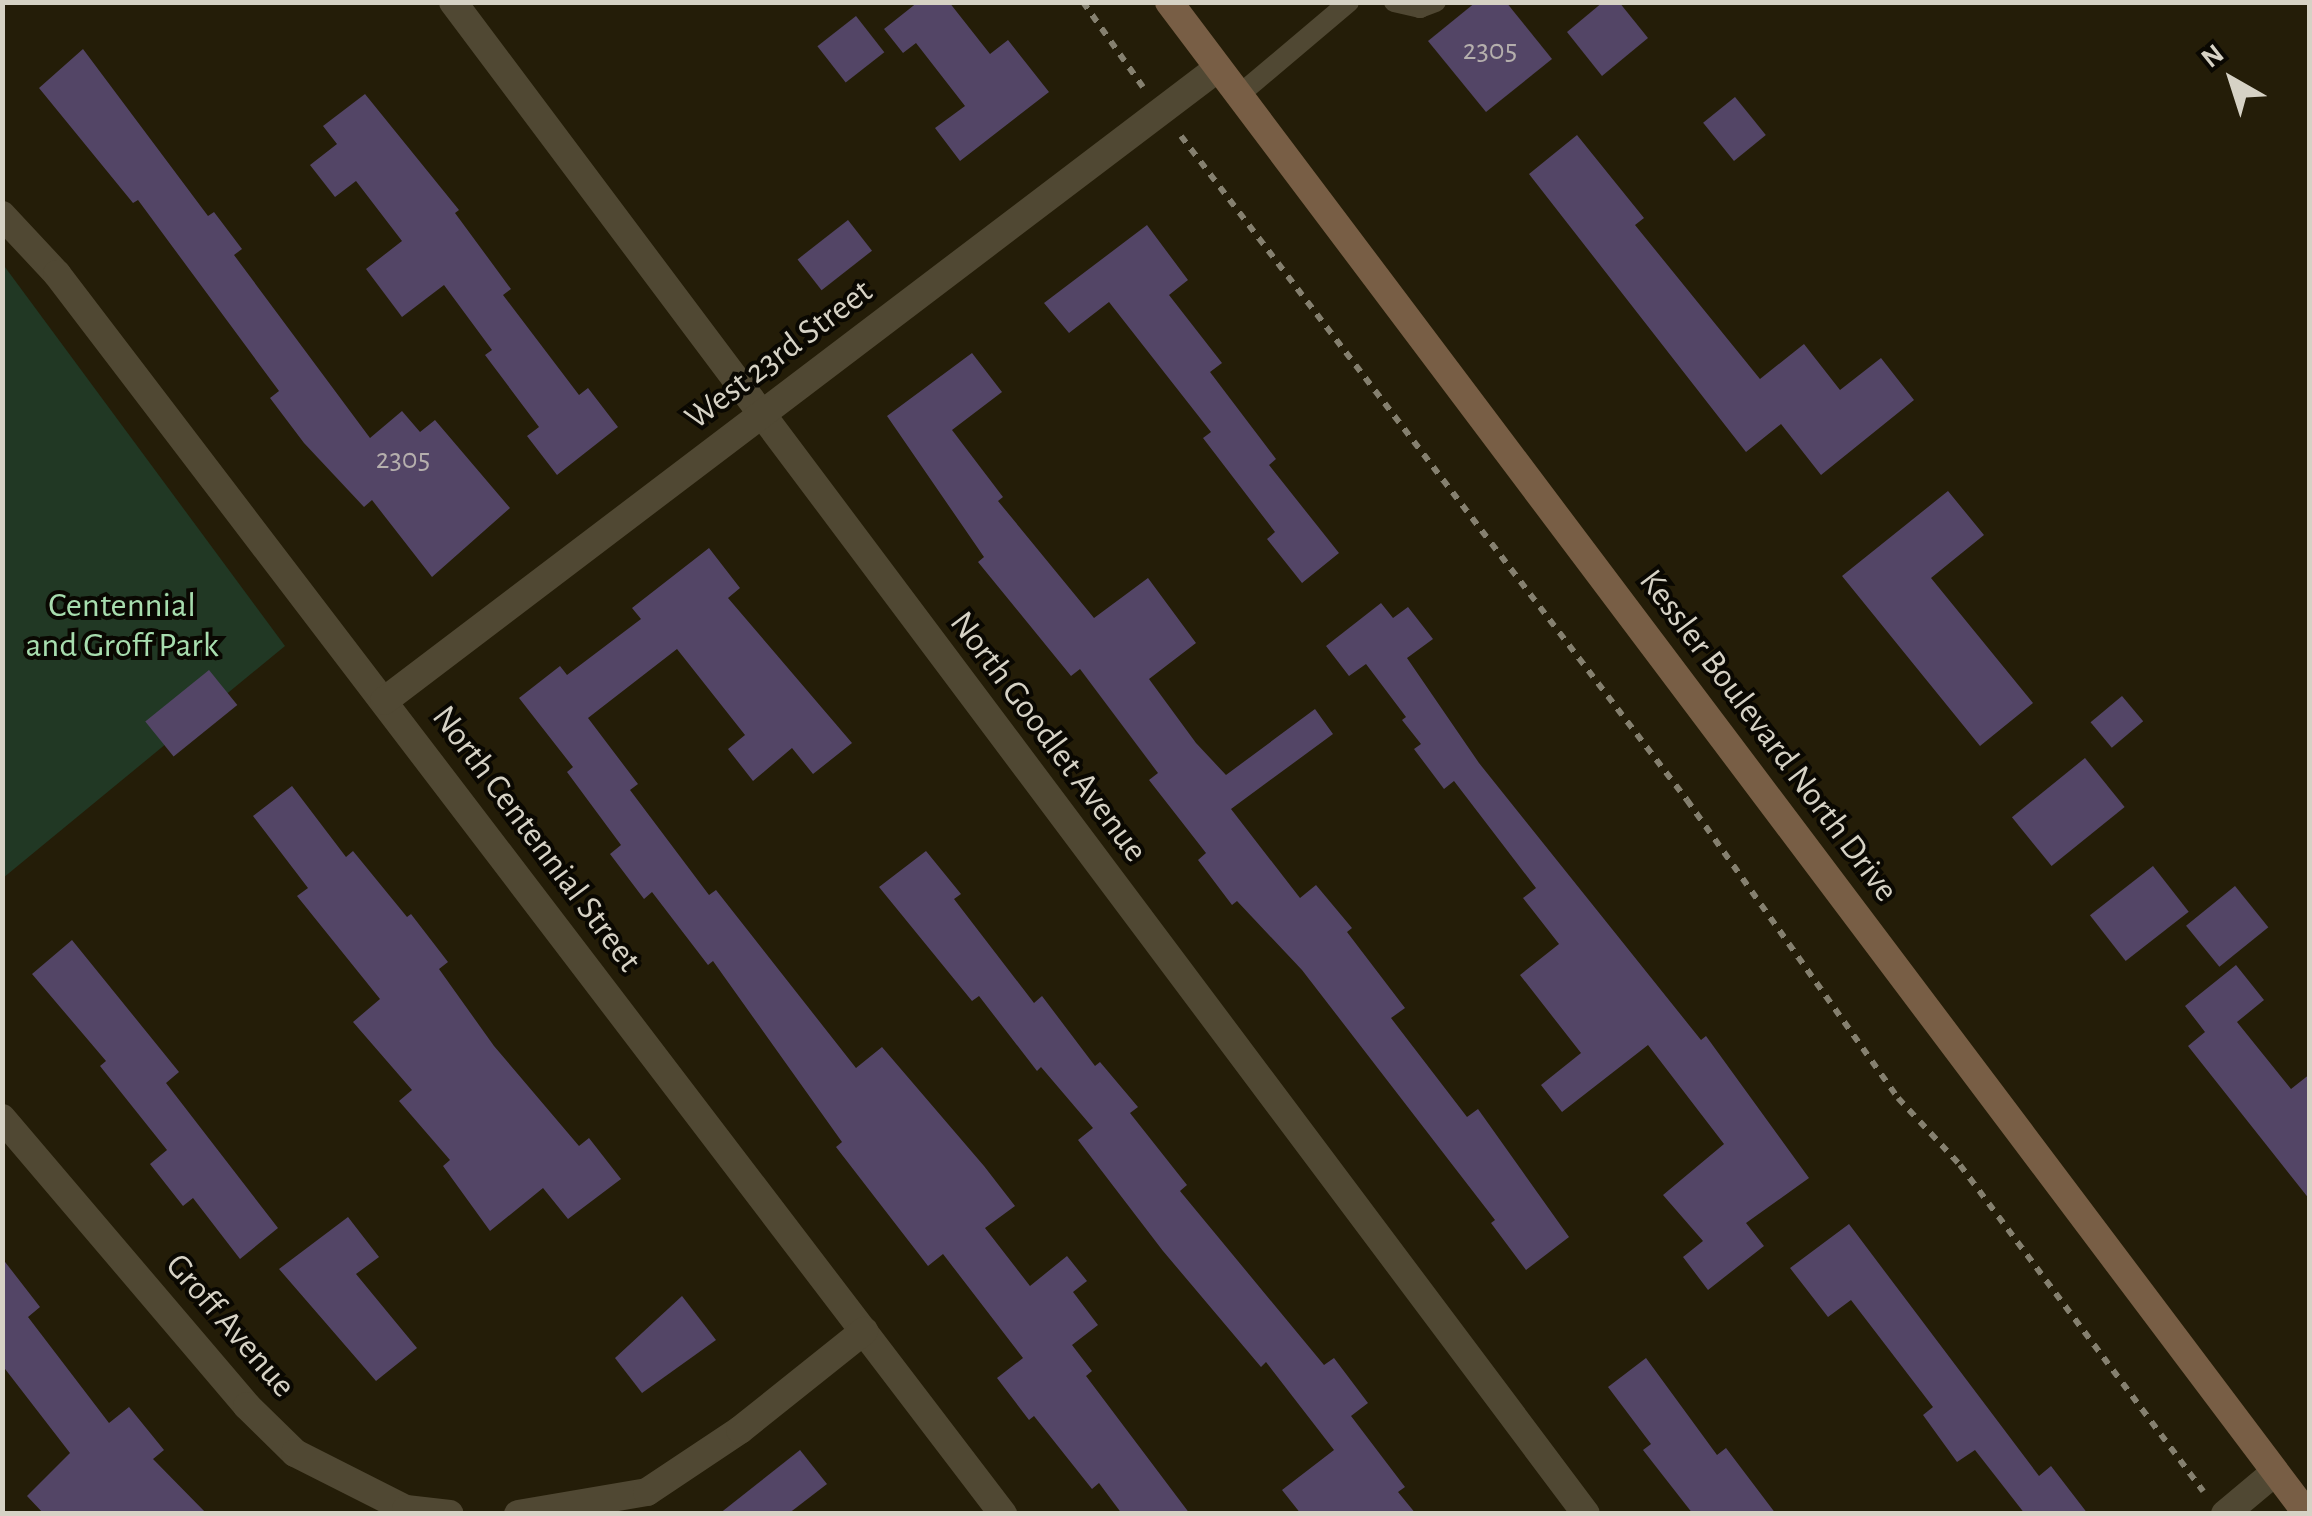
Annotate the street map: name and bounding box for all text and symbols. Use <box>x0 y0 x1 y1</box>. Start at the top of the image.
north arrow <box>2182 30 2282 130</box>
house number: 2305 <box>1463 32 1517 68</box>
text: N <box>2197 40 2229 74</box>
street label: West 23rd Street <box>677 271 881 439</box>
house number: 2305 <box>376 441 430 477</box>
street label: Kessler Boulevard North Drive <box>1629 562 1907 910</box>
park label: Centennial and Groff Park <box>25 585 219 667</box>
street label: North Goodlet Avenue <box>940 603 1156 871</box>
street label: North Centennial Street <box>422 698 650 980</box>
street label: Groff Avenue <box>156 1245 304 1407</box>

